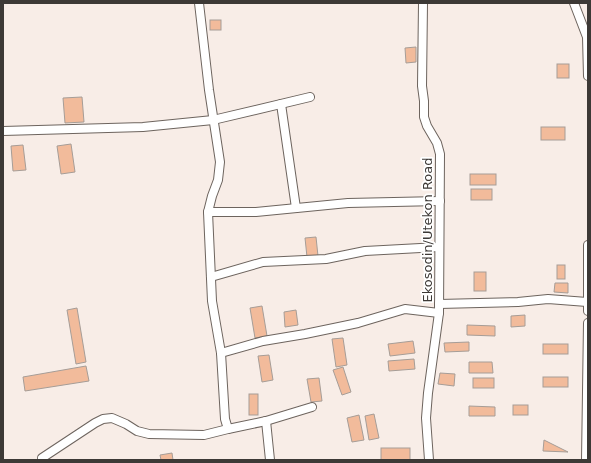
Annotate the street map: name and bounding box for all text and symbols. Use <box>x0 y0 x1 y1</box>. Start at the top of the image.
street label: Ekosodin/Utekon Road <box>420 157 435 303</box>

